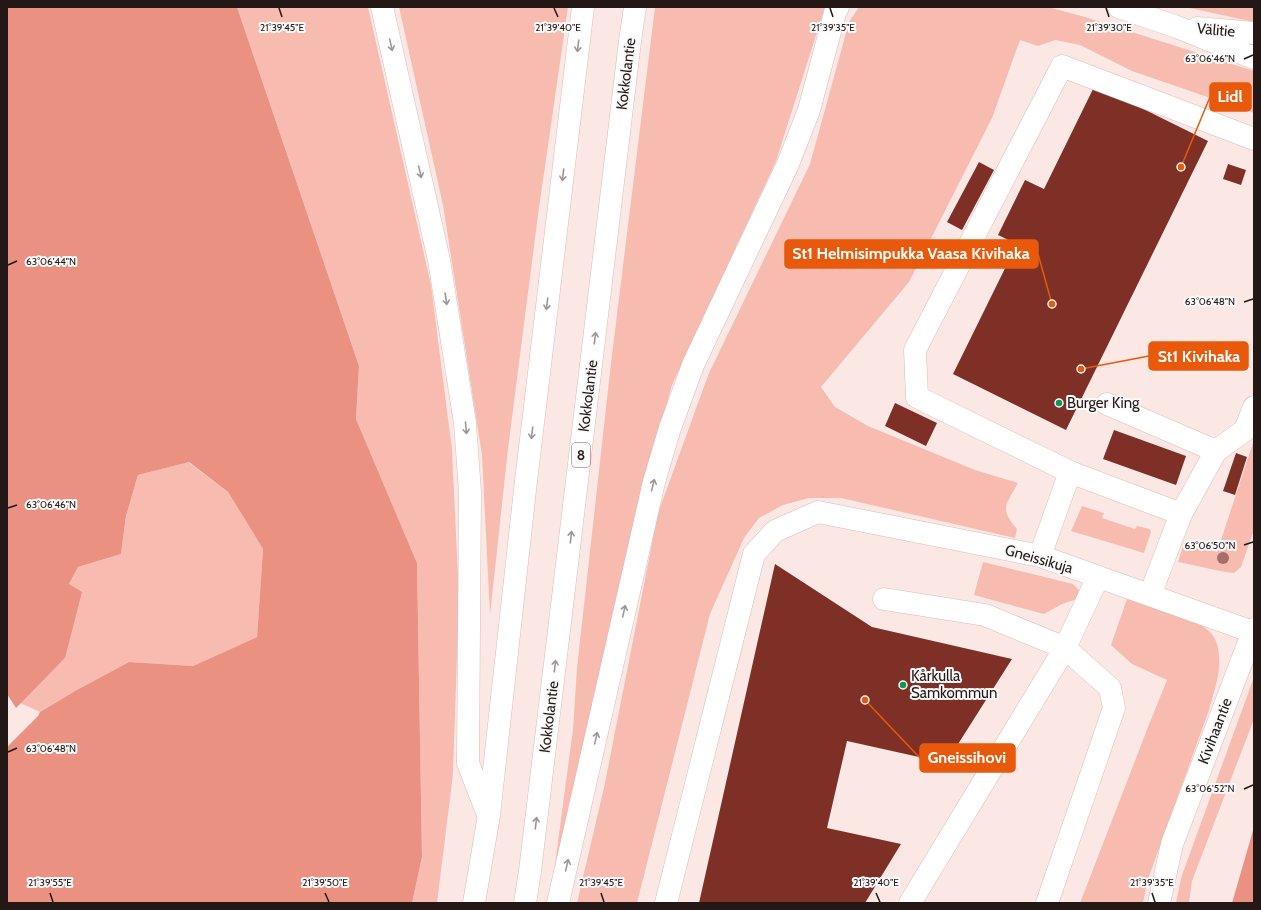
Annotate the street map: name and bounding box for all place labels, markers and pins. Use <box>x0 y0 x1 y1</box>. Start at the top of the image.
callout: Lidl <box>1210 83 1251 111</box>
callout: St1 Helmisimpukka Vaasa Kivihaka <box>785 240 1038 268</box>
callout: St1 Kivihaka <box>1149 342 1248 370</box>
place label: Burger King <box>1067 394 1140 412</box>
marker: Burger King <box>1054 398 1064 408</box>
place label: Kårkulla Samkommun <box>911 667 997 702</box>
marker: Kårkulla Samkommun <box>898 680 908 690</box>
callout: Gneissihovi <box>920 744 1015 772</box>

